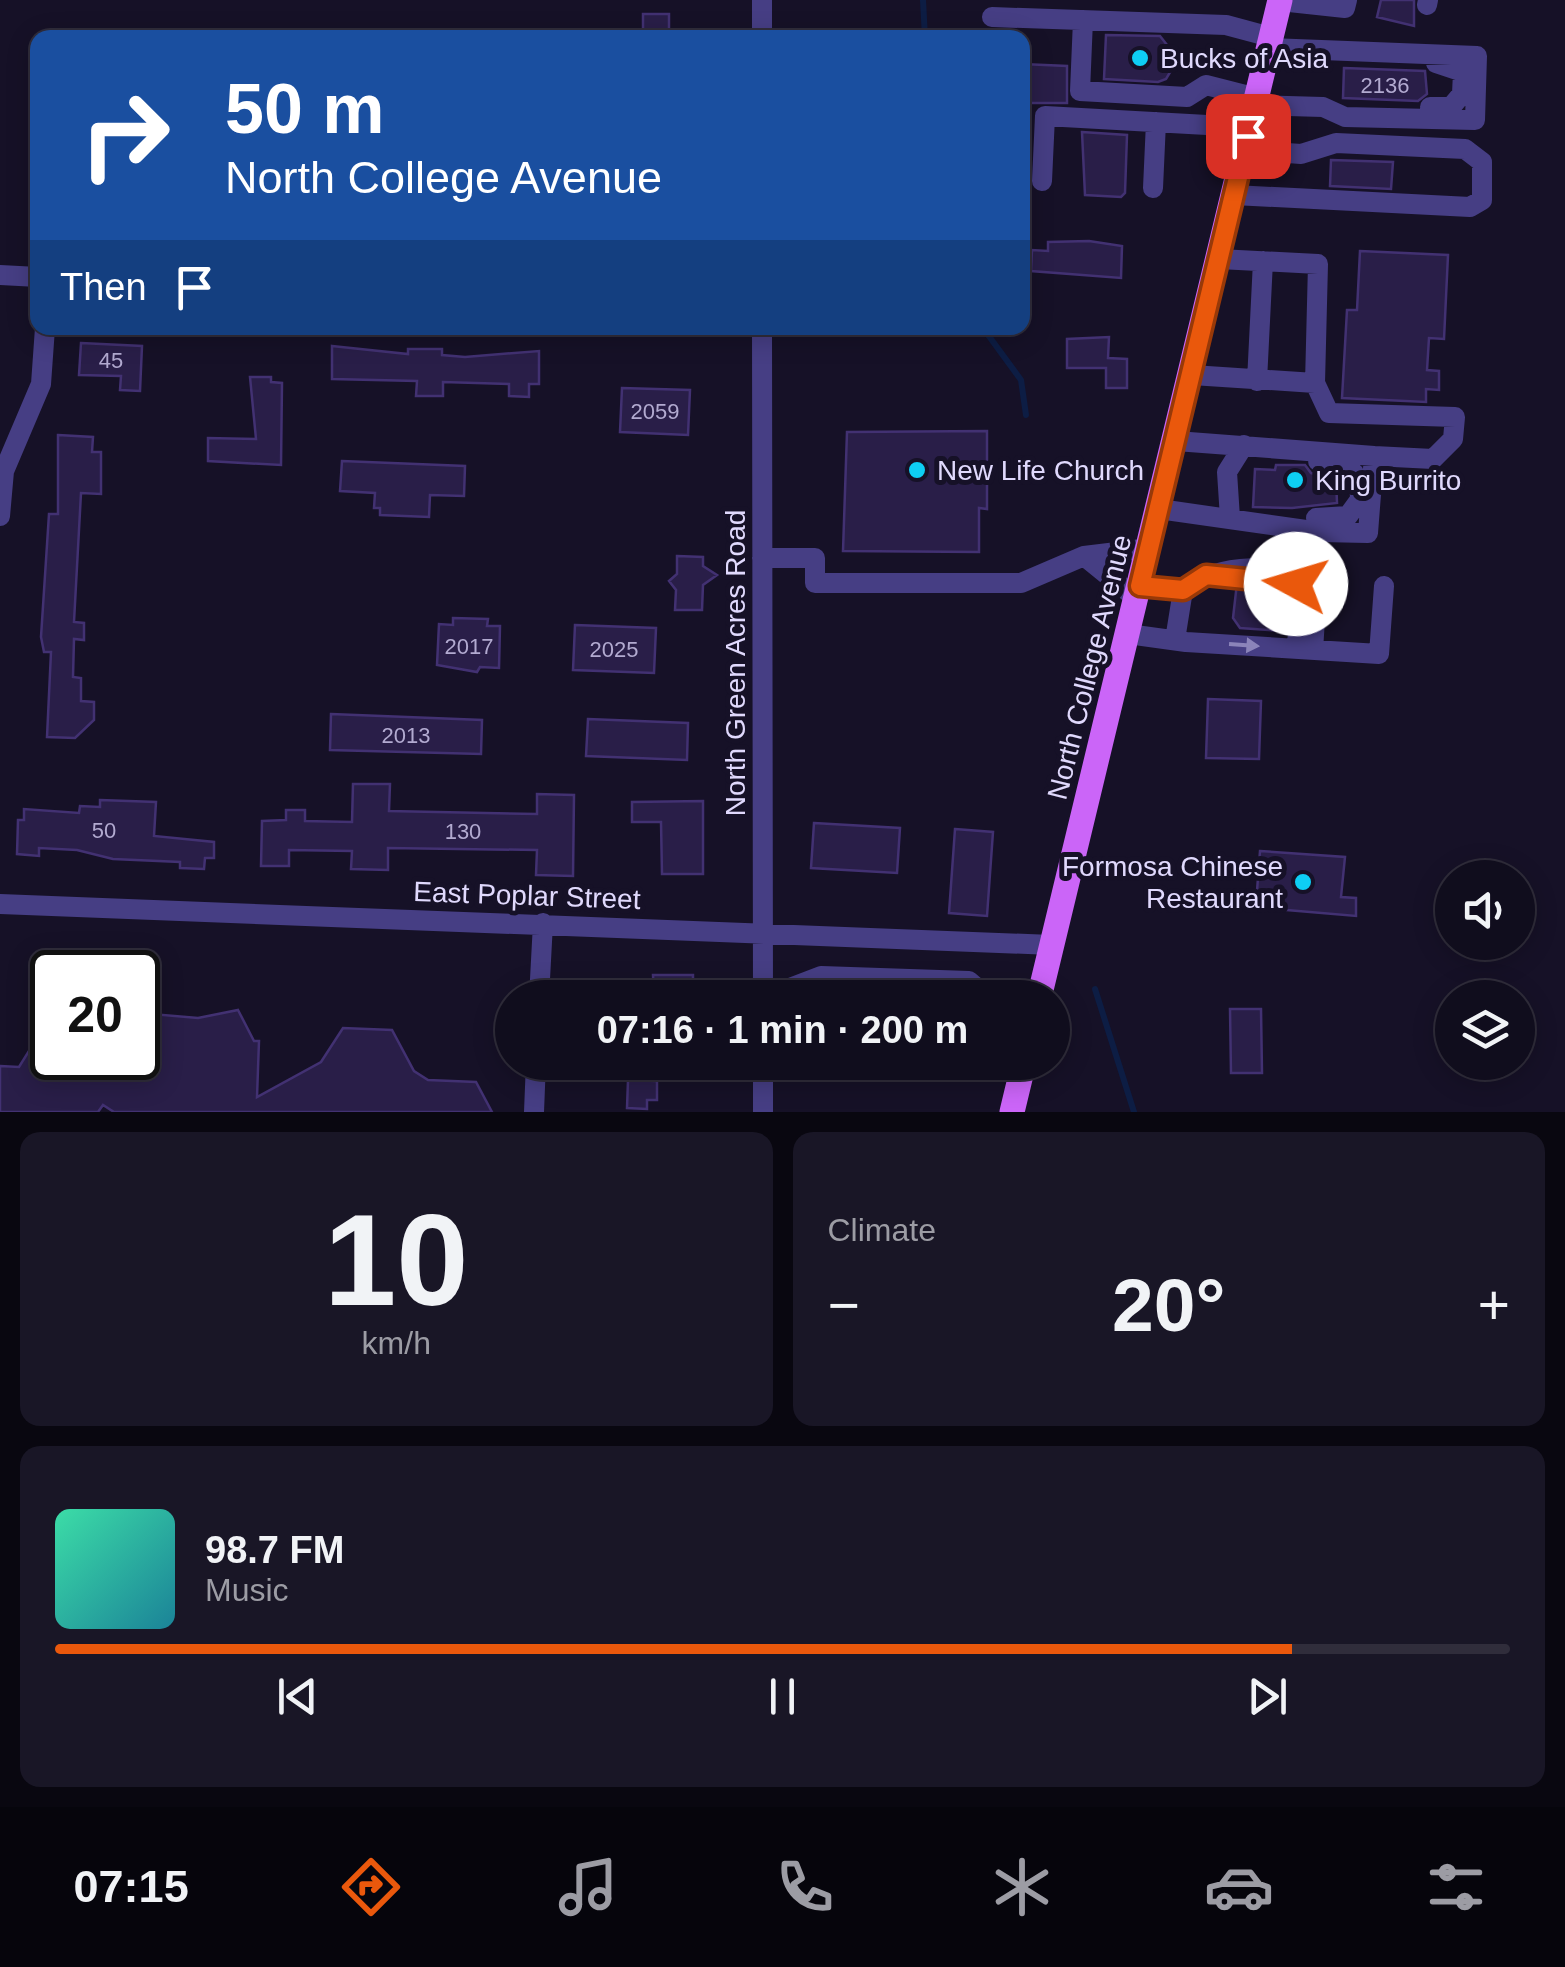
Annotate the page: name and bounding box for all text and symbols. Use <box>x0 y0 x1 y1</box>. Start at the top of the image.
place label: Bucks of Asia <box>1160 43 1329 74</box>
marker: Bucks of Asia <box>1129 47 1151 69</box>
icon: right <box>60 70 190 200</box>
text: 50 m <box>225 70 385 148</box>
house number: 2136 <box>1361 73 1409 98</box>
pin <box>1206 94 1291 179</box>
icon: arrive <box>1221 109 1276 164</box>
text: North College Avenue <box>225 152 662 203</box>
icon: arrive <box>167 260 222 315</box>
text: Then <box>60 266 147 308</box>
house number: 45 <box>99 348 123 373</box>
house number: 2059 <box>631 399 679 424</box>
place label: New Life Church <box>937 455 1144 486</box>
marker: New Life Church <box>906 459 928 481</box>
place label: King Burrito <box>1315 465 1461 496</box>
marker: King Burrito <box>1284 469 1306 491</box>
street label: North Green Acres Road <box>720 510 751 816</box>
street label: North College Avenue <box>1042 531 1137 803</box>
position arrow <box>1244 532 1348 636</box>
house number: 2017 <box>445 634 493 659</box>
house number: 2025 <box>590 637 638 662</box>
one-way arrow <box>1229 638 1261 654</box>
house number: 2013 <box>382 723 430 748</box>
house number: 50 <box>92 818 116 843</box>
house number: 130 <box>445 819 481 844</box>
place label: Formosa Chinese Restaurant <box>1062 851 1283 914</box>
map controls <box>1435 860 1535 1080</box>
button: sound <box>1435 860 1535 960</box>
marker: Formosa Chinese Restaurant <box>1292 871 1314 893</box>
street label: East Poplar Street <box>413 876 641 915</box>
speed limit sign: 20 <box>30 950 160 1080</box>
button: layers <box>1435 980 1535 1080</box>
text: 07:16 · 1 min · 200 m <box>597 1009 968 1051</box>
text: 10 <box>324 1187 469 1333</box>
text: Climate <box>828 1212 936 1248</box>
text: 20° <box>1112 1263 1225 1347</box>
text: − <box>828 1274 860 1336</box>
text: + <box>1478 1274 1510 1336</box>
text: km/h <box>362 1325 431 1361</box>
text: 98.7 FM <box>205 1529 344 1571</box>
text: Music <box>205 1572 289 1608</box>
icon: previous <box>270 1669 325 1724</box>
icon: pause <box>755 1669 810 1724</box>
icon: next <box>1240 1669 1295 1724</box>
icon: directions <box>336 1852 406 1922</box>
icon: music <box>553 1852 623 1922</box>
icon: phone <box>770 1852 840 1922</box>
icon: climate <box>987 1852 1057 1922</box>
icon: car <box>1204 1852 1274 1922</box>
icon: filters <box>1421 1852 1491 1922</box>
text: 07:15 <box>74 1861 189 1912</box>

